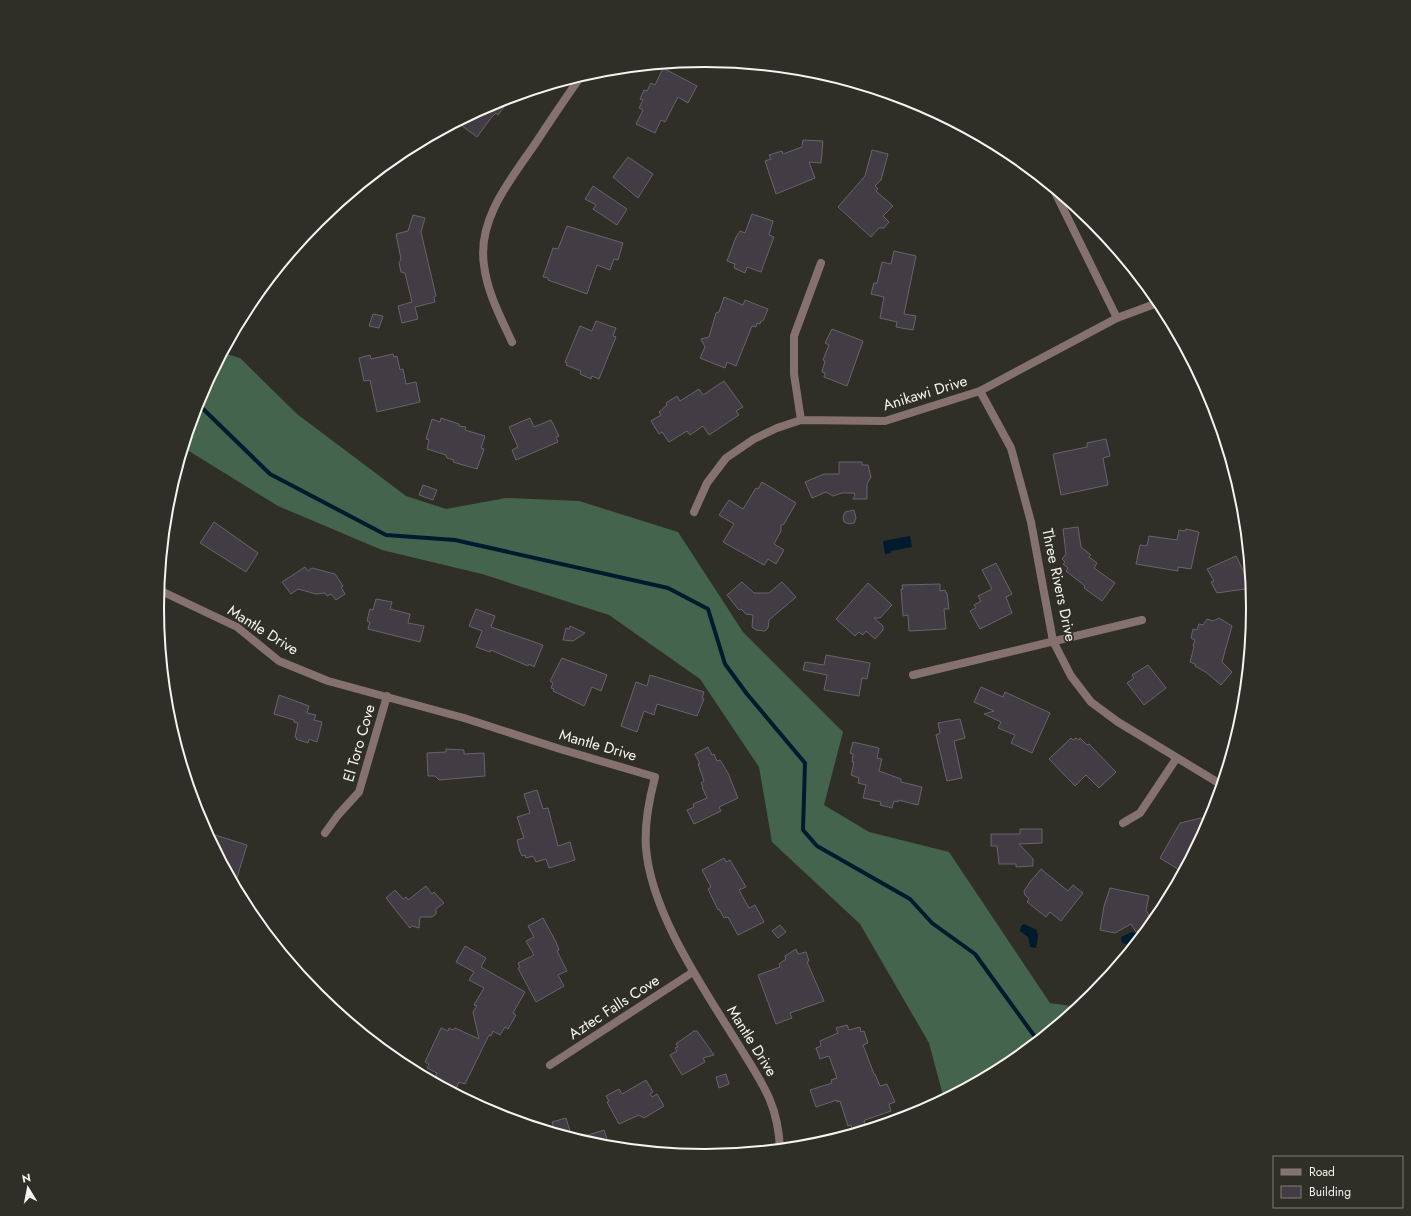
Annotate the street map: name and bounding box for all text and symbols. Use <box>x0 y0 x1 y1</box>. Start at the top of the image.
street label: Anikawi Drive <box>880 370 970 416</box>
street label: Three Rivers Drive <box>1036 526 1082 644</box>
street label: Mantle Drive <box>223 600 303 661</box>
street label: El Toro Cove <box>337 701 381 784</box>
street label: Mantle Drive <box>557 723 640 767</box>
street label: Aztec Falls Cove <box>564 969 664 1045</box>
street label: Mantle Drive <box>722 1001 783 1081</box>
legend <box>1273 1156 1403 1208</box>
text: Road <box>1309 1163 1335 1181</box>
north arrow <box>8 1168 48 1208</box>
text: N <box>21 1170 32 1187</box>
text: Building <box>1309 1183 1351 1201</box>

